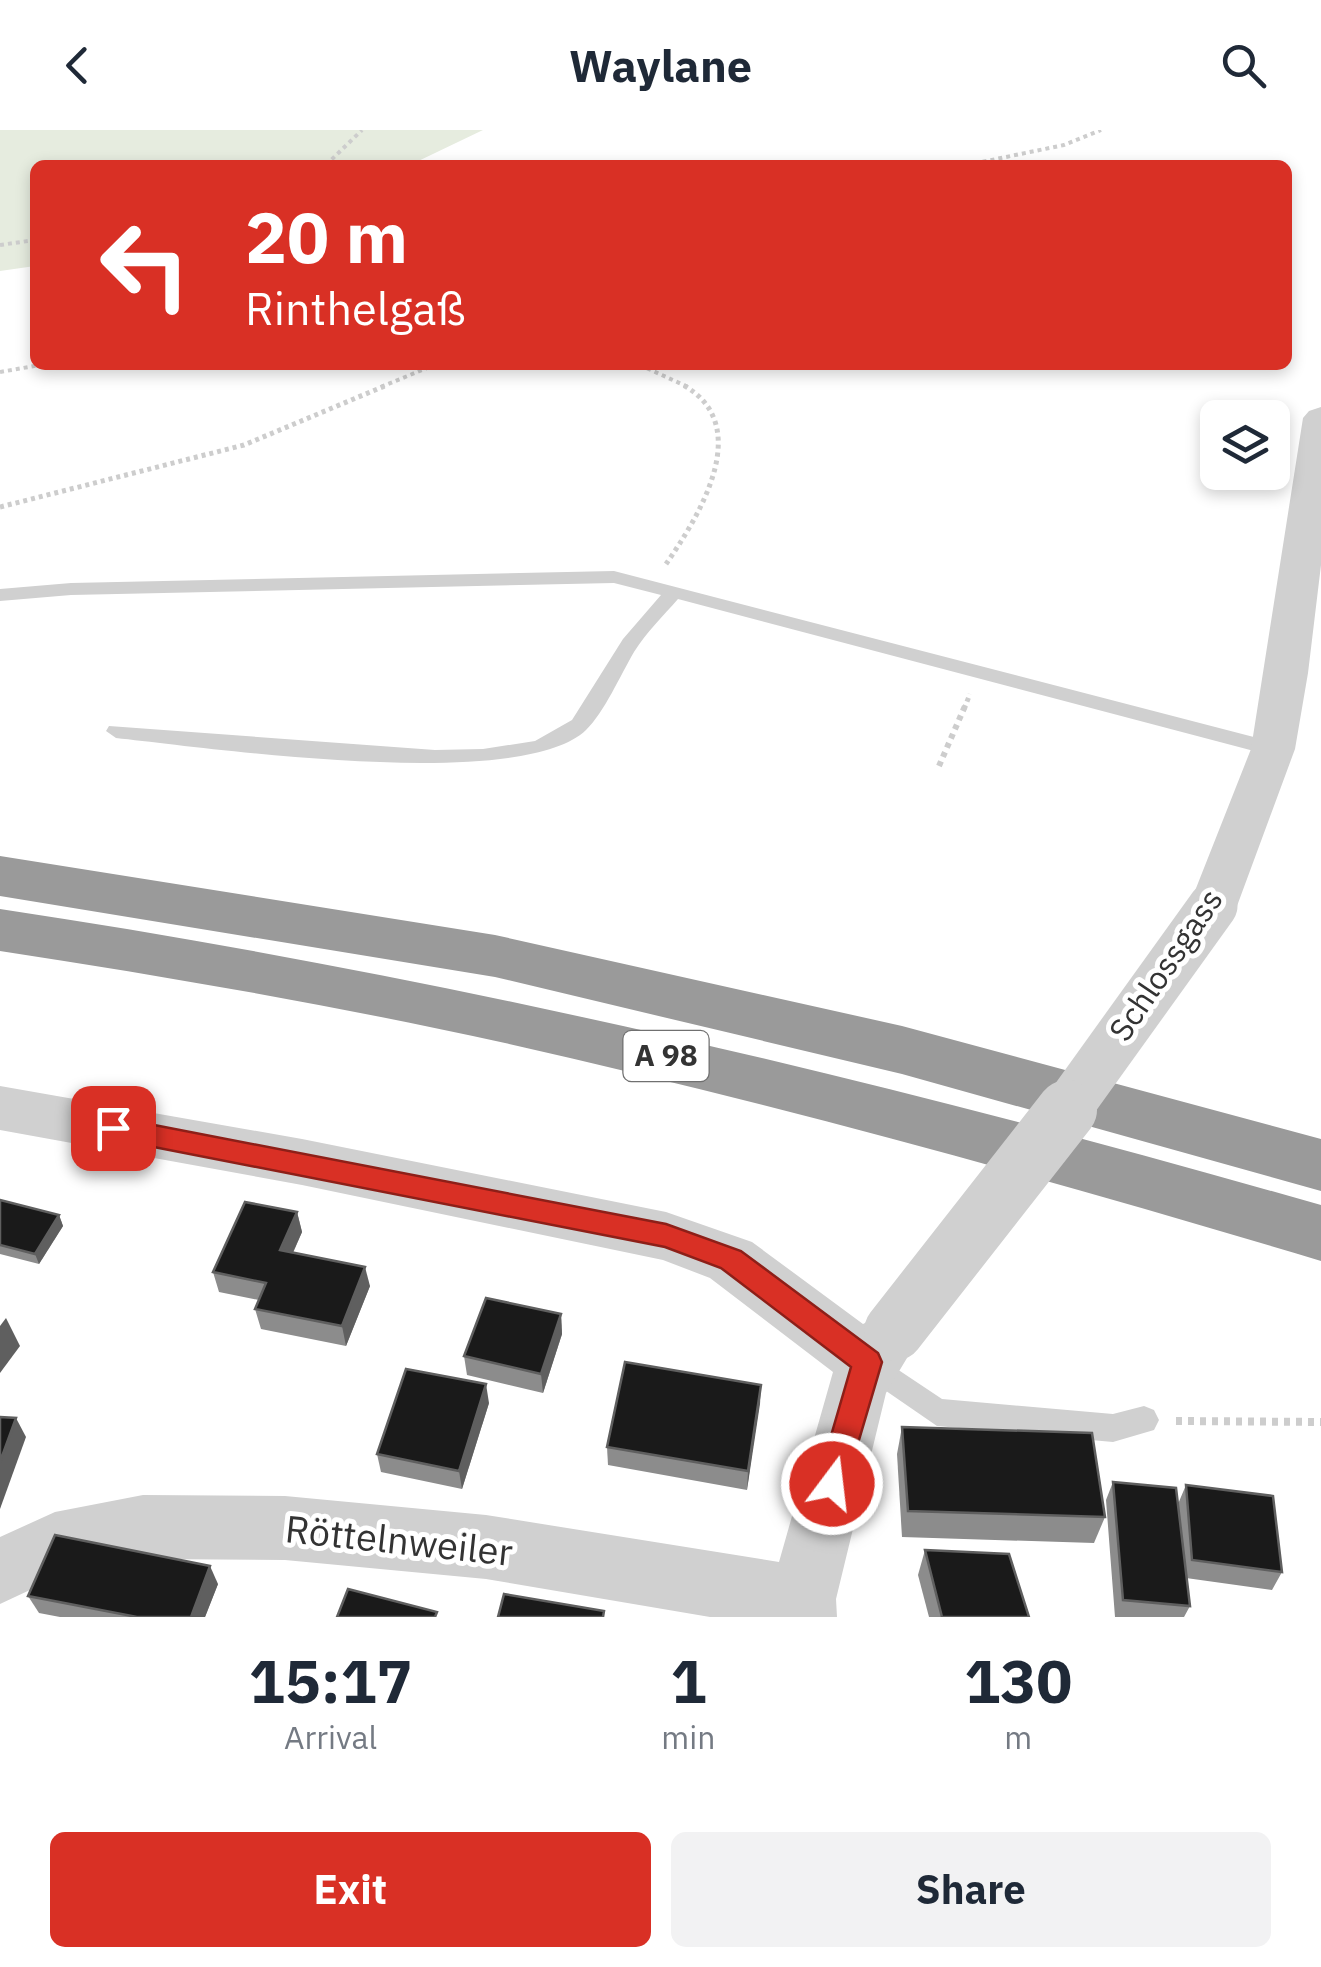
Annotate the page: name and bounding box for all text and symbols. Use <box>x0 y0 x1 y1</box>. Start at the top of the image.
text: Waylane <box>569 36 752 94</box>
icon: back <box>50 38 105 93</box>
icon: search <box>1216 38 1271 93</box>
text: 20 m <box>245 191 408 282</box>
icon: left <box>80 200 210 330</box>
text: Rinthelgaß <box>245 279 465 337</box>
map controls <box>1200 400 1290 490</box>
button: layers <box>1200 400 1290 490</box>
street label: Schlossgass <box>1099 880 1232 1049</box>
road number: A 98 <box>624 1031 708 1081</box>
pin <box>71 1086 156 1171</box>
icon: arrive <box>86 1101 141 1156</box>
position arrow <box>780 1432 884 1536</box>
street label: Röttelnweiler <box>283 1503 515 1576</box>
text: 15:17 <box>249 1641 413 1720</box>
text: 1 <box>670 1641 706 1720</box>
text: 130 <box>964 1641 1072 1720</box>
text: Arrival <box>284 1716 377 1758</box>
text: min <box>661 1716 715 1758</box>
text: m <box>1004 1716 1032 1758</box>
button: Exit <box>50 1832 651 1947</box>
button: Share <box>671 1832 1271 1947</box>

